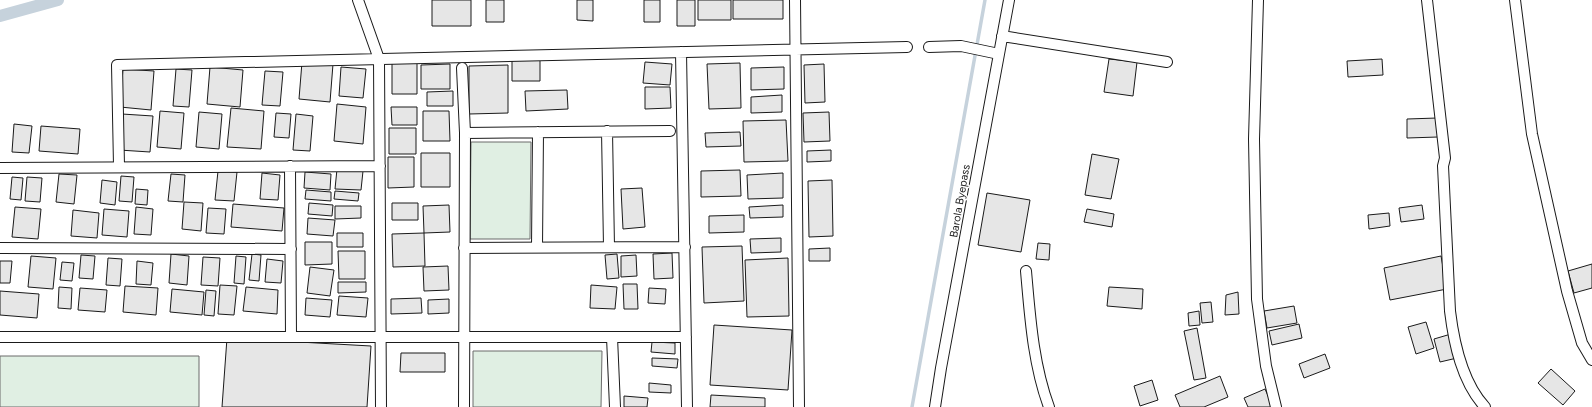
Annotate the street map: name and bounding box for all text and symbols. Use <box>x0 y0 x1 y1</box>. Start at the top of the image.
street label: Barola Byepass <box>947 163 973 239</box>

